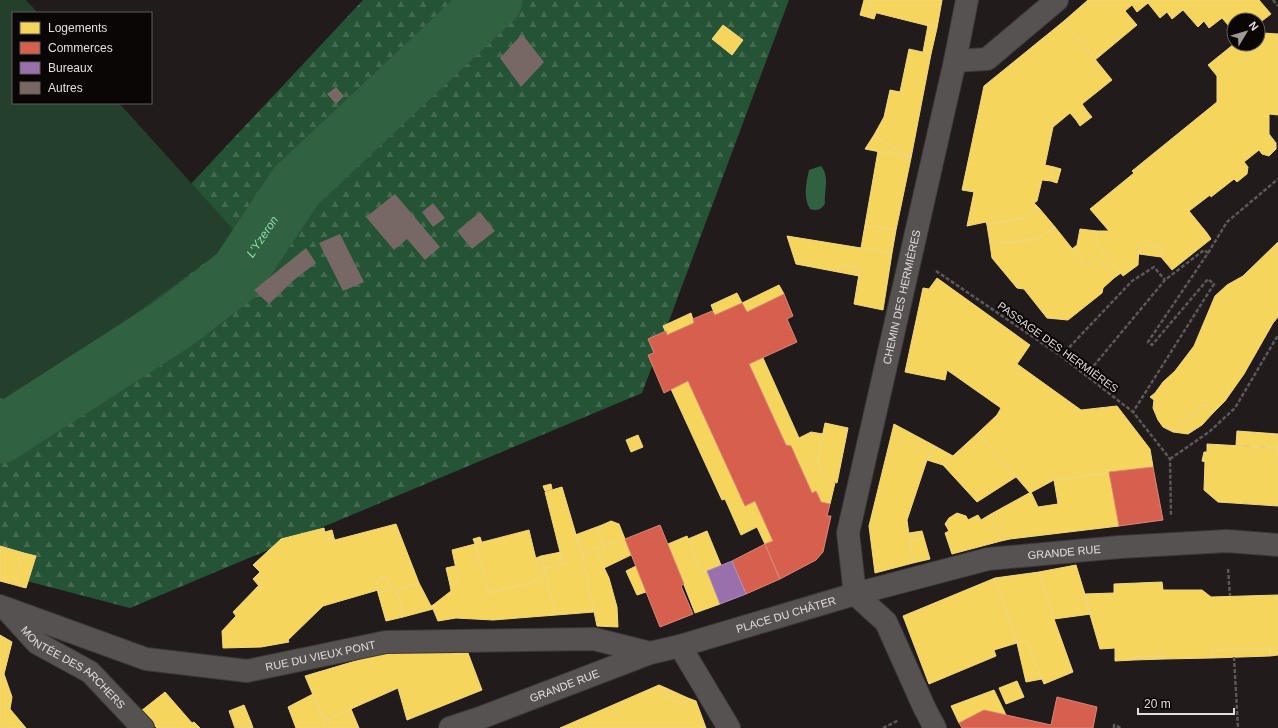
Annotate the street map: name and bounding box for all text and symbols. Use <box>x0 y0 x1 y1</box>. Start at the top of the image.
legend <box>12 12 152 104</box>
north arrow <box>1226 12 1266 52</box>
text: N <box>1247 19 1261 33</box>
text: Logements <box>48 21 107 35</box>
text: Commerces <box>48 41 113 55</box>
text: Bureaux <box>48 61 93 75</box>
text: Autres <box>48 81 83 95</box>
water label: L'Yzeron <box>243 213 281 260</box>
street label: CHEMIN DES HERMIÈRES <box>880 229 923 365</box>
street label: PASSAGE DES HERMIÈRES <box>995 299 1121 395</box>
street label: GRANDE RUE <box>1027 543 1101 561</box>
street label: PLACE DU CHÂTER <box>735 594 837 635</box>
street label: MONTÉE DES ARCHERS <box>19 624 127 711</box>
street label: RUE DU VIEUX PONT <box>264 638 377 673</box>
street label: GRANDE RUE <box>528 667 601 704</box>
scale bar <box>1138 690 1234 716</box>
text: 20 m <box>1144 697 1171 711</box>

